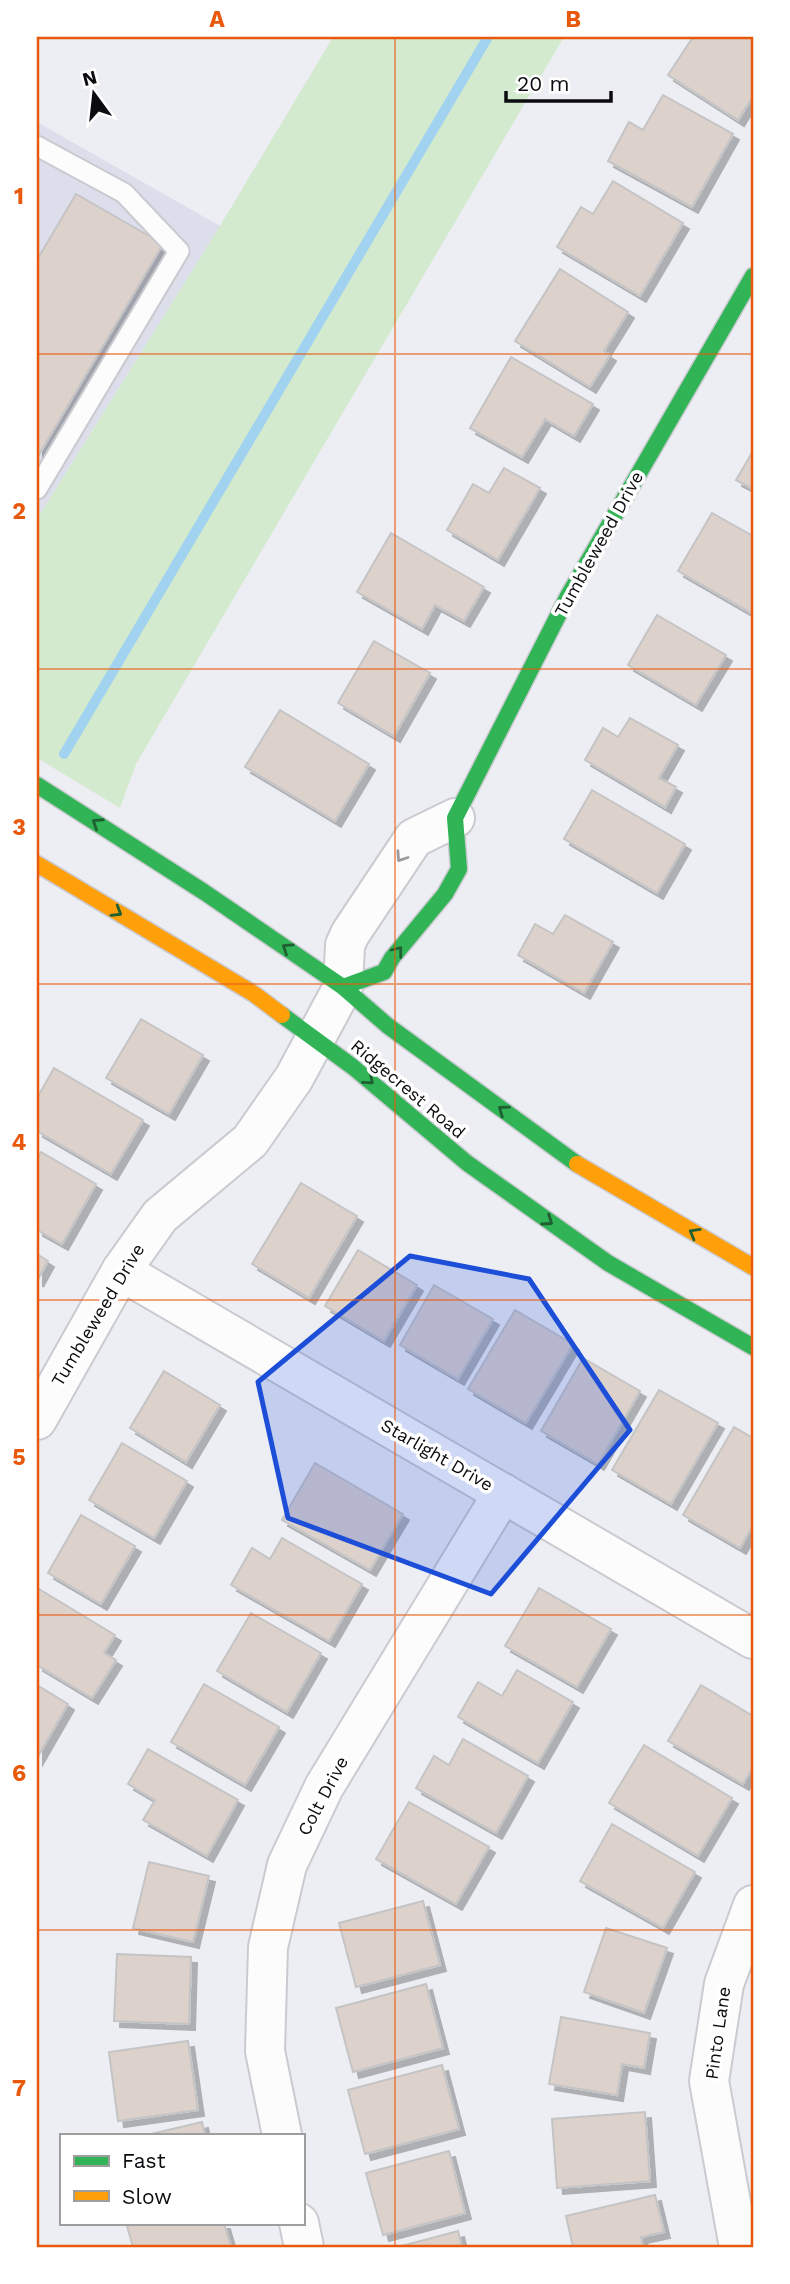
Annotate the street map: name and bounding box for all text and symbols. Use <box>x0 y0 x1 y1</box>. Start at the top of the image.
text: A <box>209 6 225 33</box>
text: B <box>565 6 581 33</box>
north arrow <box>60 60 130 130</box>
scale bar <box>506 60 612 104</box>
text: N <box>80 65 100 91</box>
text: 20 m <box>517 71 569 96</box>
text: 1 <box>14 183 24 210</box>
street label: Tumbleweed Drive <box>550 468 647 620</box>
text: 2 <box>12 498 26 525</box>
text: 3 <box>12 814 26 841</box>
one-way arrow <box>91 819 104 832</box>
one-way arrow <box>397 849 410 862</box>
one-way arrow <box>109 903 122 916</box>
one-way arrow <box>282 944 295 956</box>
one-way arrow <box>390 947 403 959</box>
street label: Ridgecrest Road <box>347 1035 470 1142</box>
one-way arrow <box>361 1072 374 1084</box>
one-way arrow <box>499 1105 511 1118</box>
text: 4 <box>12 1129 27 1156</box>
one-way arrow <box>540 1213 553 1225</box>
one-way arrow <box>689 1228 702 1241</box>
street label: Tumbleweed Drive <box>47 1240 148 1390</box>
street label: Starlight Drive <box>377 1414 497 1495</box>
text: 5 <box>12 1444 26 1471</box>
street label: Colt Drive <box>293 1753 352 1839</box>
text: 6 <box>12 1760 26 1787</box>
street label: Pinto Lane <box>701 1985 734 2081</box>
text: 7 <box>12 2075 26 2102</box>
legend <box>60 2134 304 2224</box>
text: Fast <box>122 2148 166 2173</box>
text: Slow <box>122 2184 172 2209</box>

